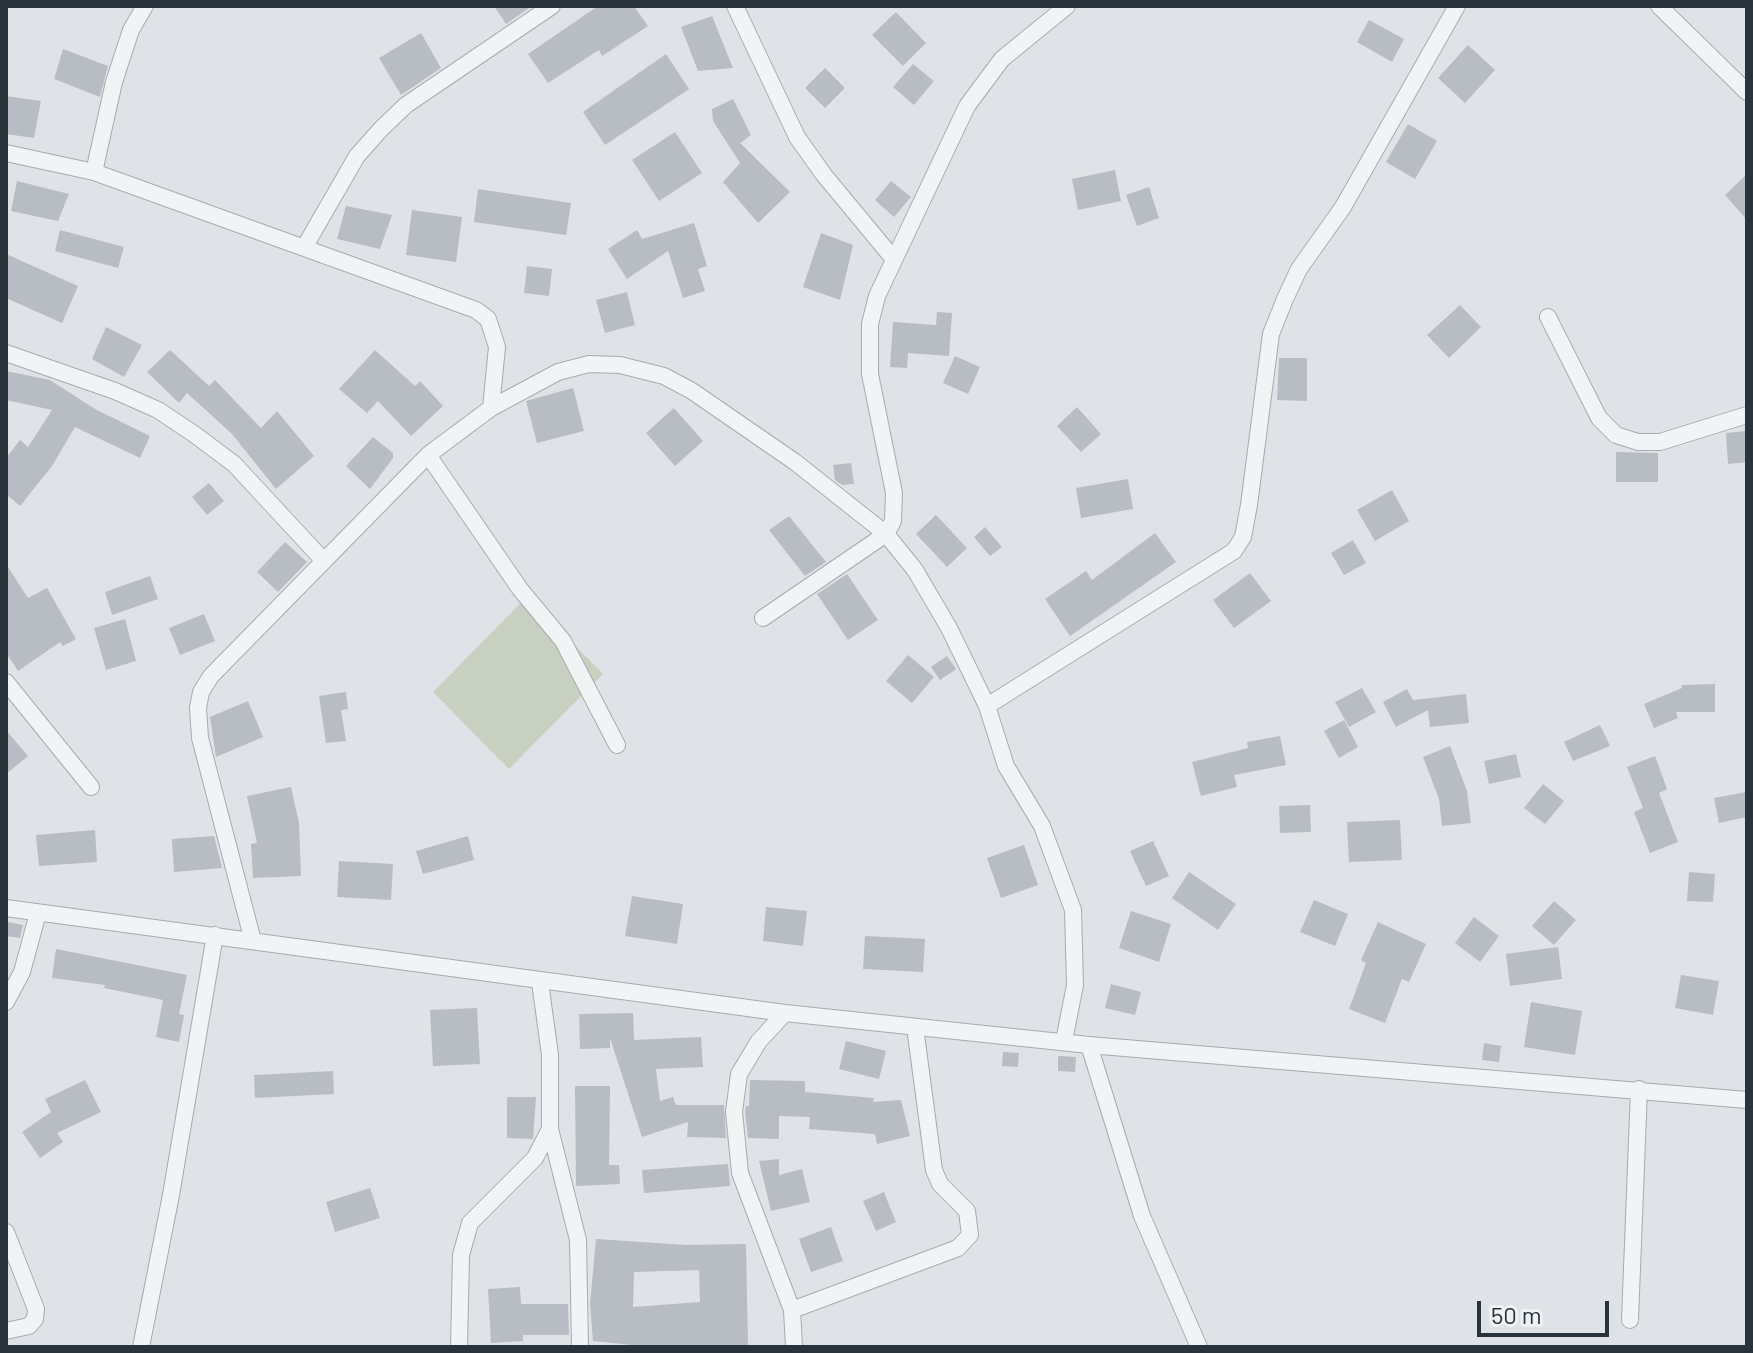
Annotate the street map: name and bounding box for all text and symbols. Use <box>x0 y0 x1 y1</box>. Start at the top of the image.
scale bar <box>1481 1285 1613 1335</box>
text: 50 m <box>1491 1300 1542 1329</box>

